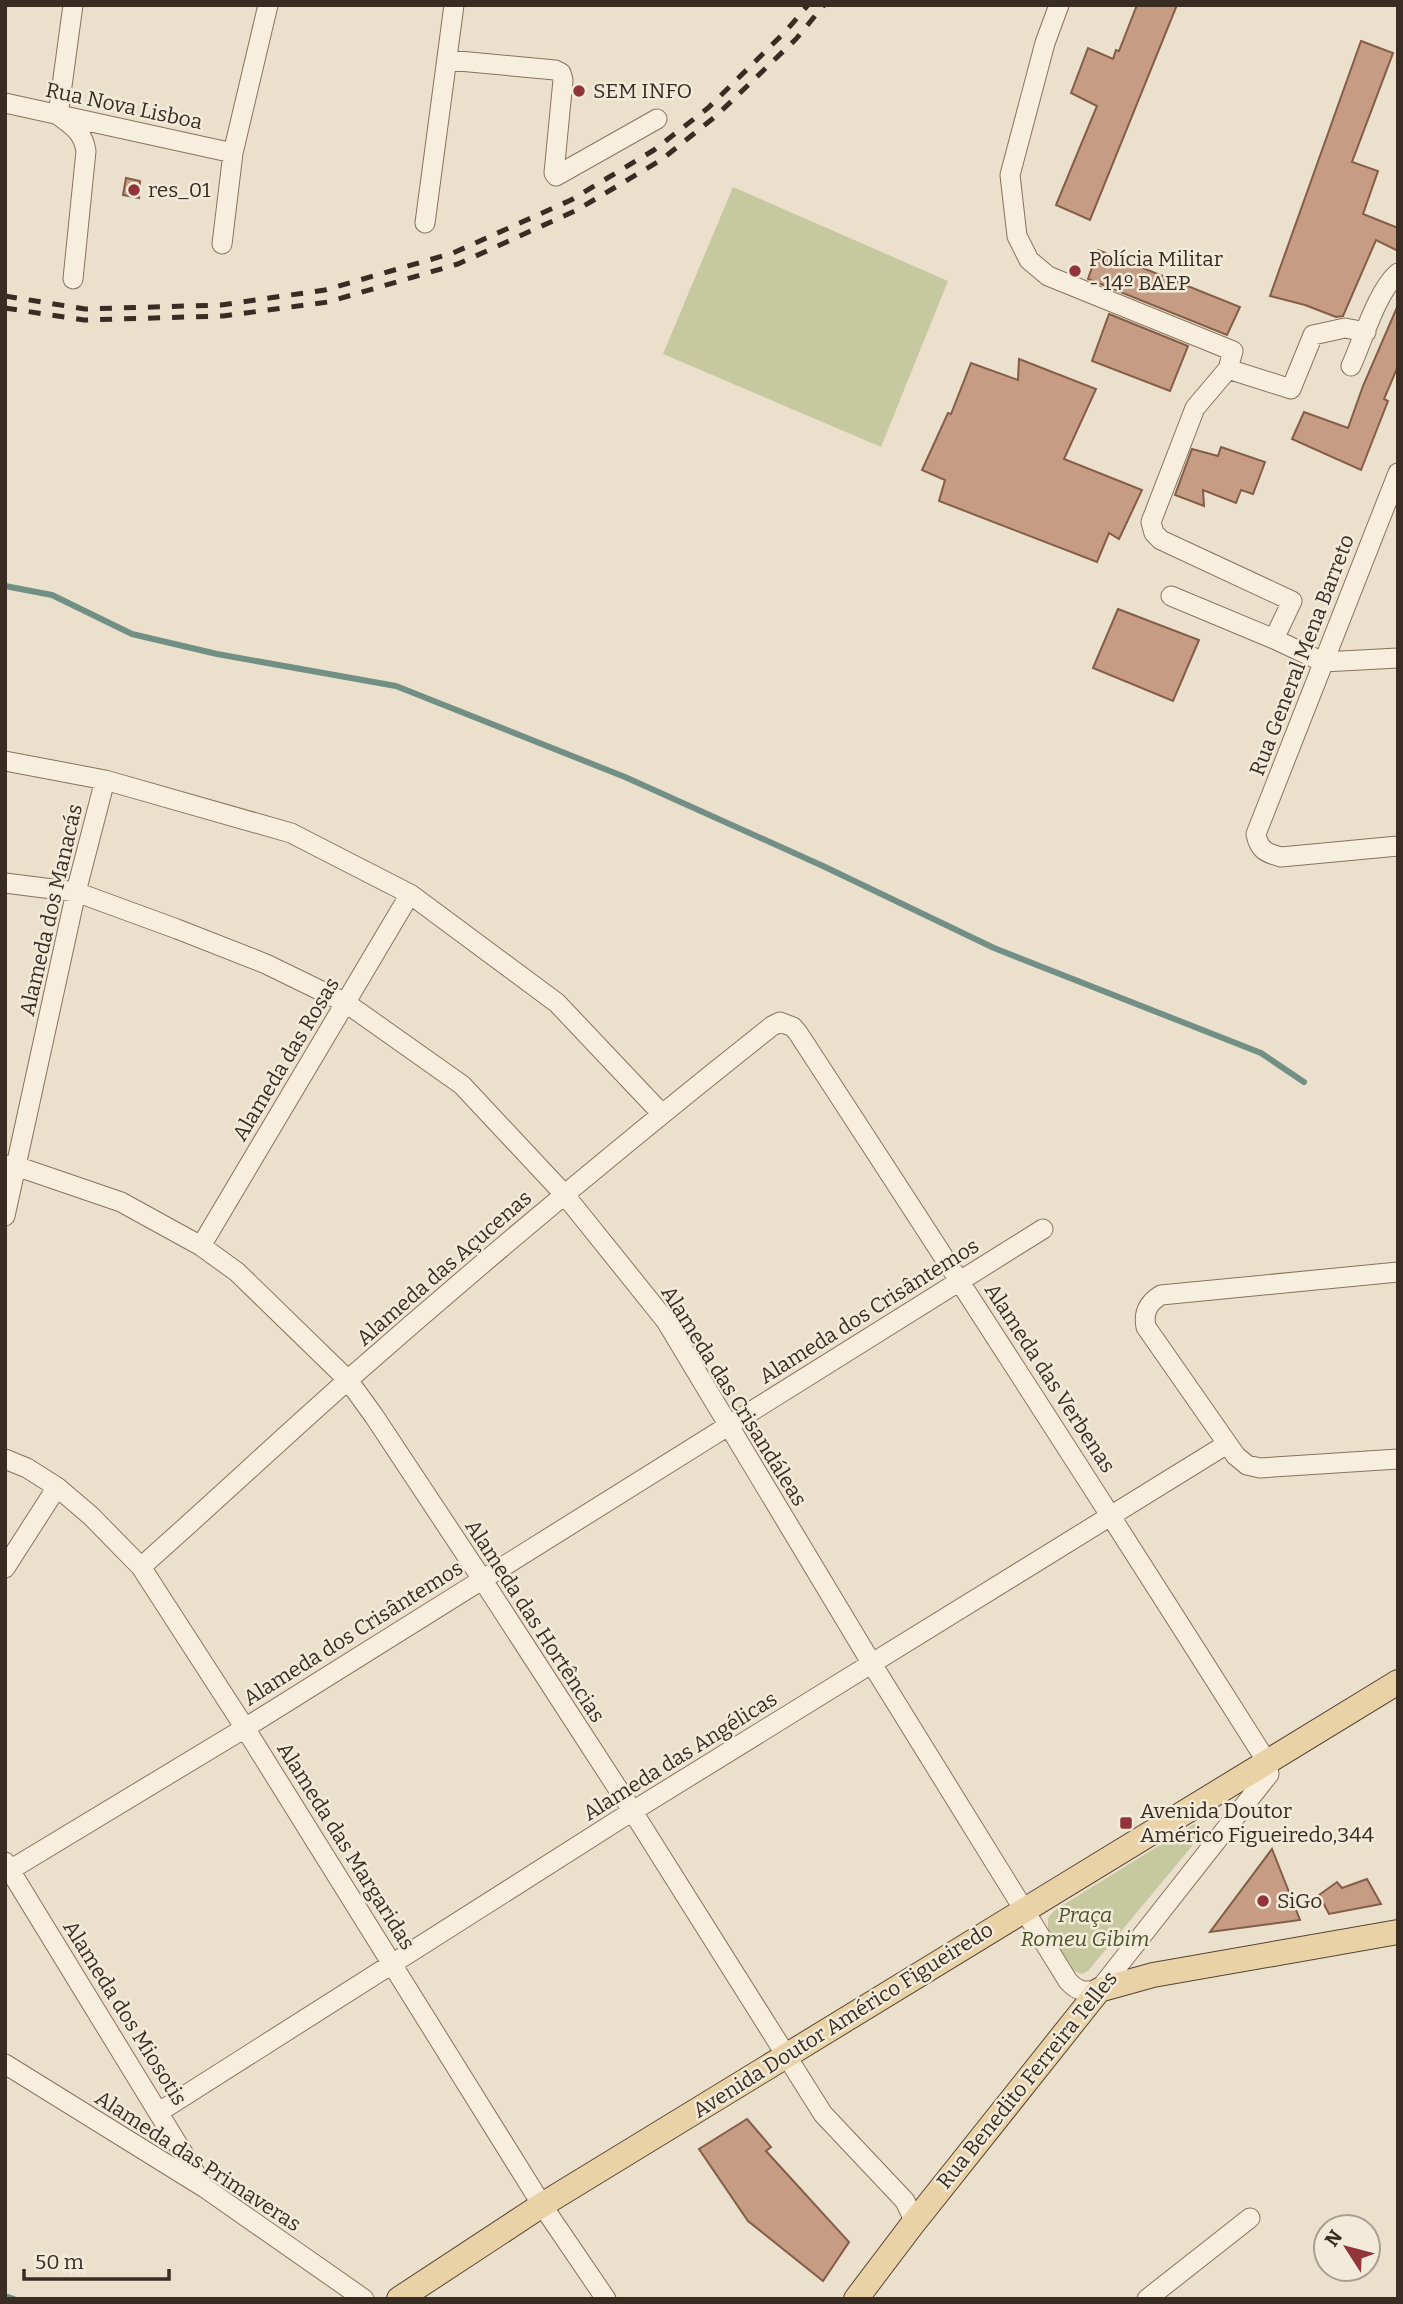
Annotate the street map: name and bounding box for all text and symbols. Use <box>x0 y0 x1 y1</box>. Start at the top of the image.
street label: Rua Nova Lisboa <box>43 77 205 135</box>
place label: SEM INFO <box>593 78 692 104</box>
marker: SEM INFO <box>571 83 587 99</box>
place label: res_01 <box>148 177 211 203</box>
marker: res_01 <box>126 182 142 198</box>
place label: Polícia Militar - 14º BAEP <box>1089 246 1223 296</box>
marker: Polícia Militar - 14º BAEP <box>1067 263 1083 279</box>
street label: Rua General Mena Barreto <box>1244 531 1360 779</box>
street label: Alameda dos Manacás <box>14 802 88 1018</box>
street label: Alameda das Rosas <box>227 973 345 1145</box>
street label: Alameda das Açucenas <box>351 1185 537 1351</box>
street label: Alameda dos Crisântemos <box>754 1233 984 1389</box>
street label: Alameda das Verbenas <box>979 1278 1121 1478</box>
street label: Alameda das Crisandáleas <box>655 1281 813 1511</box>
street label: Alameda das Hortências <box>460 1515 610 1727</box>
street label: Alameda dos Crisântemos <box>238 1555 468 1711</box>
street label: Alameda das Angélicas <box>578 1686 782 1826</box>
street label: Alameda das Margaridas <box>271 1737 421 1955</box>
place label: Avenida Doutor Américo Figueiredo,344 <box>1140 1798 1374 1848</box>
marker: Avenida Doutor Américo Figueiredo,344 <box>1118 1815 1134 1831</box>
place label: SiGo <box>1277 1888 1322 1914</box>
marker: SiGo <box>1255 1893 1271 1909</box>
park label: Praça Romeu Gibim <box>1020 1902 1150 1952</box>
street label: Alameda dos Miosotis <box>58 1916 192 2110</box>
street label: Avenida Doutor Américo Figueiredo <box>688 1916 998 2124</box>
street label: Rua Benedito Ferreira Telles <box>931 1966 1123 2194</box>
street label: Alameda das Primaveras <box>90 2085 306 2237</box>
north arrow <box>1312 2213 1382 2283</box>
text: N <box>1320 2225 1347 2251</box>
scale bar <box>24 2238 170 2282</box>
text: 50 m <box>35 2249 84 2275</box>

